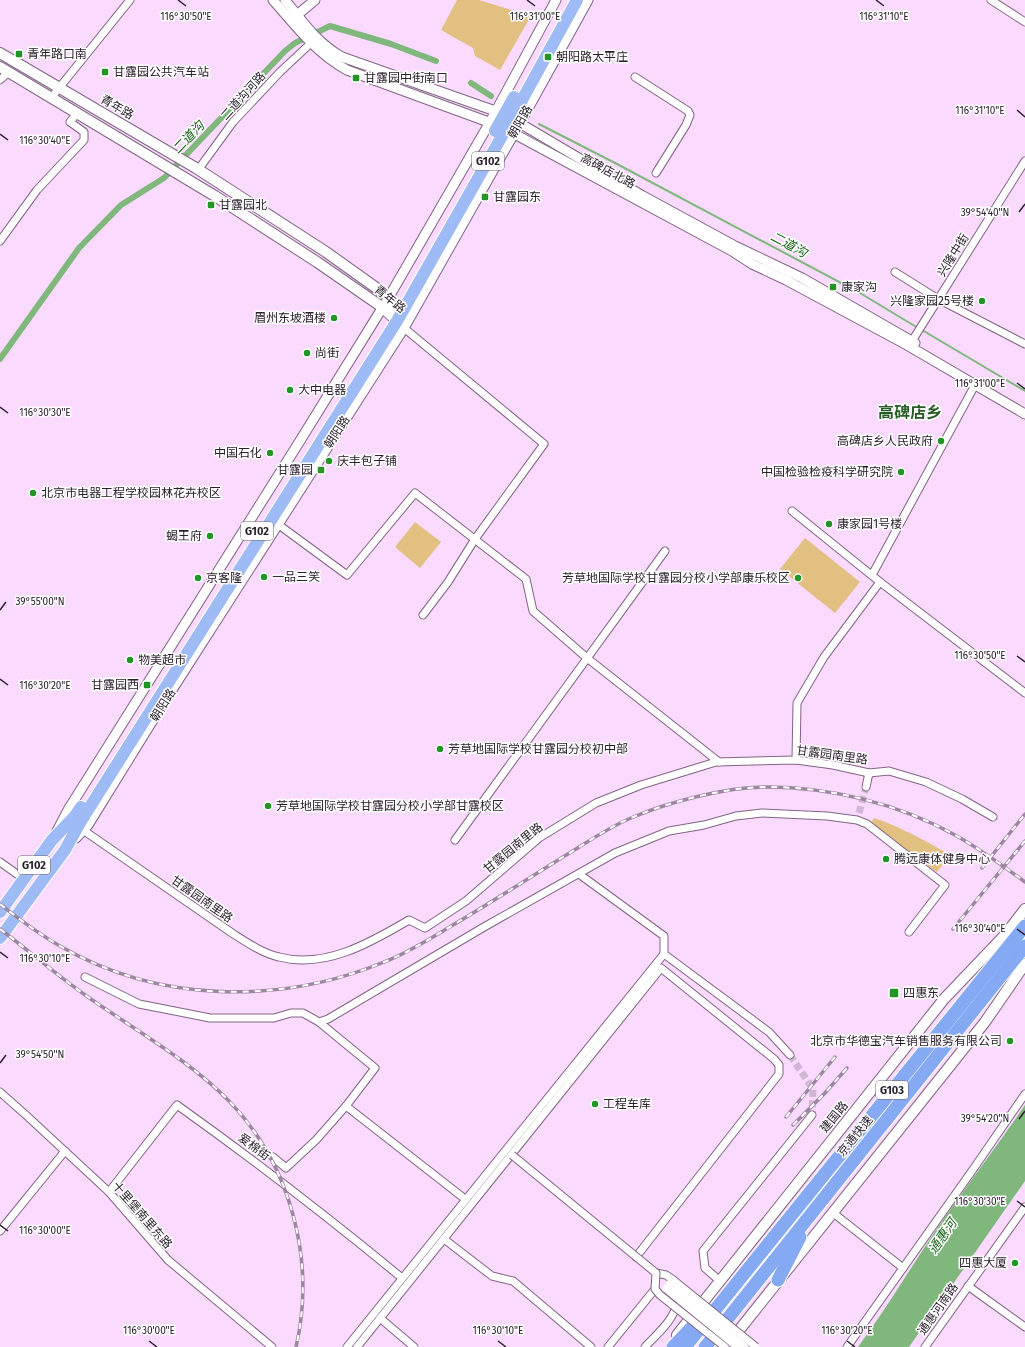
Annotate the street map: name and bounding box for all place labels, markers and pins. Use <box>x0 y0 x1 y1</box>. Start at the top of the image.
place label: 青年路口南 <box>27 47 87 61</box>
marker: 青年路口南 <box>14 49 24 59</box>
place label: 朝阳路太平庄 <box>556 50 628 64</box>
marker: 朝阳路太平庄 <box>543 52 553 62</box>
place label: 甘露园公共汽车站 <box>113 65 209 79</box>
marker: 甘露园公共汽车站 <box>100 67 110 77</box>
place label: 甘露园中街南口 <box>364 71 448 85</box>
marker: 甘露园中街南口 <box>351 73 361 83</box>
place label: 甘露园东 <box>493 190 541 204</box>
marker: 甘露园东 <box>480 192 490 202</box>
place label: 甘露园北 <box>219 198 267 212</box>
marker: 甘露园北 <box>206 200 216 210</box>
place label: 康家沟 <box>841 280 877 294</box>
marker: 康家沟 <box>828 282 838 292</box>
place label: 兴隆家园25号楼 <box>890 294 974 308</box>
marker: 兴隆家园25号楼 <box>977 296 987 306</box>
place label: 眉州东坡酒楼 <box>254 311 326 325</box>
marker: 眉州东坡酒楼 <box>329 313 339 323</box>
place label: 尚街 <box>315 346 339 360</box>
marker: 尚街 <box>302 348 312 358</box>
place label: 大中电器 <box>298 383 346 397</box>
marker: 大中电器 <box>285 385 295 395</box>
place label: 高碑店乡人民政府 <box>837 434 933 448</box>
marker: 高碑店乡人民政府 <box>936 436 946 446</box>
place label: 中国石化 <box>214 446 262 460</box>
marker: 中国石化 <box>265 448 275 458</box>
place label: 庆丰包子铺 <box>337 454 397 468</box>
marker: 庆丰包子铺 <box>324 456 334 466</box>
place label: 甘露园 <box>277 463 313 477</box>
marker: 甘露园 <box>316 465 326 475</box>
place label: 中国检验检疫科学研究院 <box>761 465 893 479</box>
marker: 中国检验检疫科学研究院 <box>896 467 906 477</box>
place label: 北京市电器工程学校园林花卉校区 <box>41 486 221 500</box>
marker: 北京市电器工程学校园林花卉校区 <box>28 488 38 498</box>
place label: 康家园1号楼 <box>837 517 902 531</box>
marker: 康家园1号楼 <box>824 519 834 529</box>
place label: 蝎王府 <box>166 529 202 543</box>
marker: 蝎王府 <box>205 531 215 541</box>
place label: 一品三笑 <box>272 570 320 584</box>
place label: 京客隆 <box>206 571 242 585</box>
place label: 芳草地国际学校甘露园分校小学部康乐校区 <box>562 571 790 585</box>
marker: 一品三笑 <box>259 572 269 582</box>
marker: 京客隆 <box>193 573 203 583</box>
marker: 芳草地国际学校甘露园分校小学部康乐校区 <box>793 573 803 583</box>
place label: 物美超市 <box>138 653 186 667</box>
marker: 物美超市 <box>125 655 135 665</box>
place label: 甘露园西 <box>91 678 139 692</box>
marker: 甘露园西 <box>142 680 152 690</box>
place label: 芳草地国际学校甘露园分校初中部 <box>448 742 628 756</box>
marker: 芳草地国际学校甘露园分校初中部 <box>435 744 445 754</box>
place label: 芳草地国际学校甘露园分校小学部甘露校区 <box>276 799 504 813</box>
marker: 芳草地国际学校甘露园分校小学部甘露校区 <box>263 801 273 811</box>
place label: 腾远康体健身中心 <box>894 852 990 866</box>
marker: 腾远康体健身中心 <box>881 854 891 864</box>
place label: 四惠东 <box>903 986 939 1000</box>
marker: 四惠东 <box>888 987 900 999</box>
place label: 北京市华德宝汽车销售服务有限公司 <box>810 1034 1002 1048</box>
marker: 北京市华德宝汽车销售服务有限公司 <box>1005 1036 1015 1046</box>
place label: 工程车库 <box>603 1097 651 1111</box>
marker: 工程车库 <box>590 1099 600 1109</box>
place label: 四惠大厦 <box>959 1256 1007 1270</box>
marker: 四惠大厦 <box>1010 1258 1020 1268</box>

